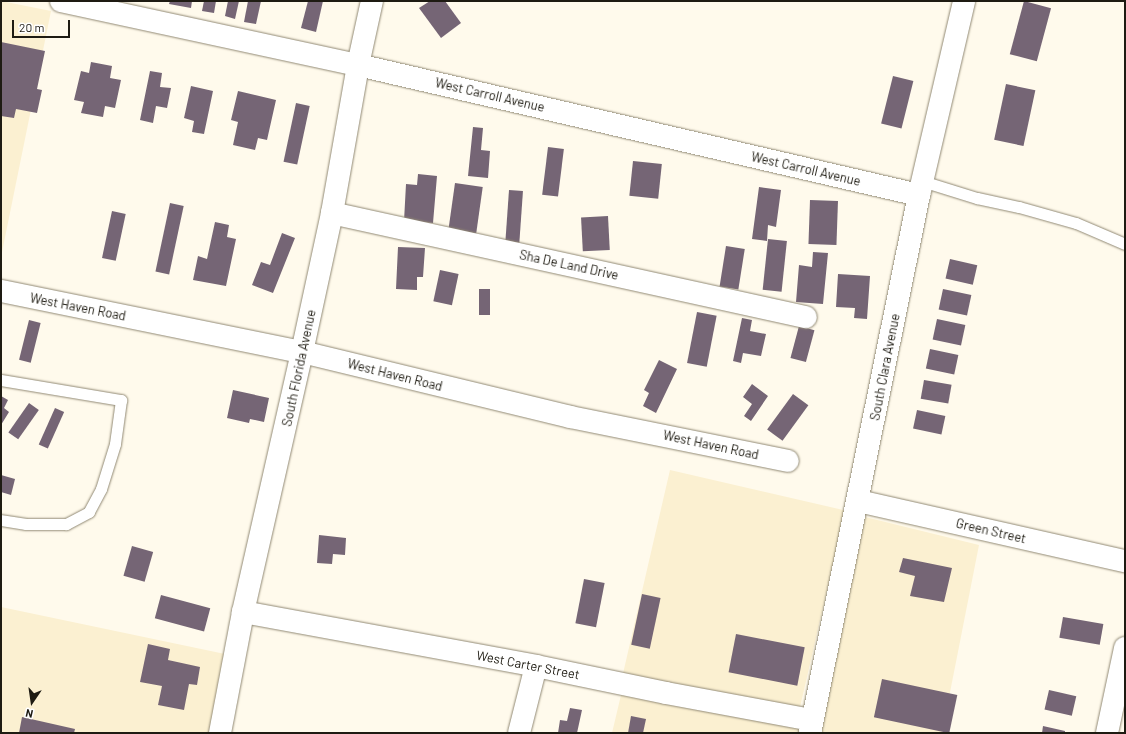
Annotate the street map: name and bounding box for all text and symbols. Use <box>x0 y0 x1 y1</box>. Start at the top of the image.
scale bar <box>14 12 72 38</box>
text: 20 m <box>19 20 45 34</box>
street label: West Carroll Avenue <box>434 75 546 115</box>
street label: West Carroll Avenue <box>750 149 862 189</box>
street label: Sha De Land Drive <box>518 247 620 283</box>
street label: West Haven Road <box>29 290 127 324</box>
street label: South Florida Avenue <box>279 308 319 428</box>
street label: South Clara Avenue <box>867 312 903 422</box>
street label: West Haven Road <box>346 356 444 394</box>
street label: West Haven Road <box>662 427 760 463</box>
street label: Green Street <box>954 515 1028 547</box>
street label: West Carter Street <box>475 647 581 683</box>
north arrow <box>12 682 52 722</box>
text: N <box>24 707 34 721</box>

